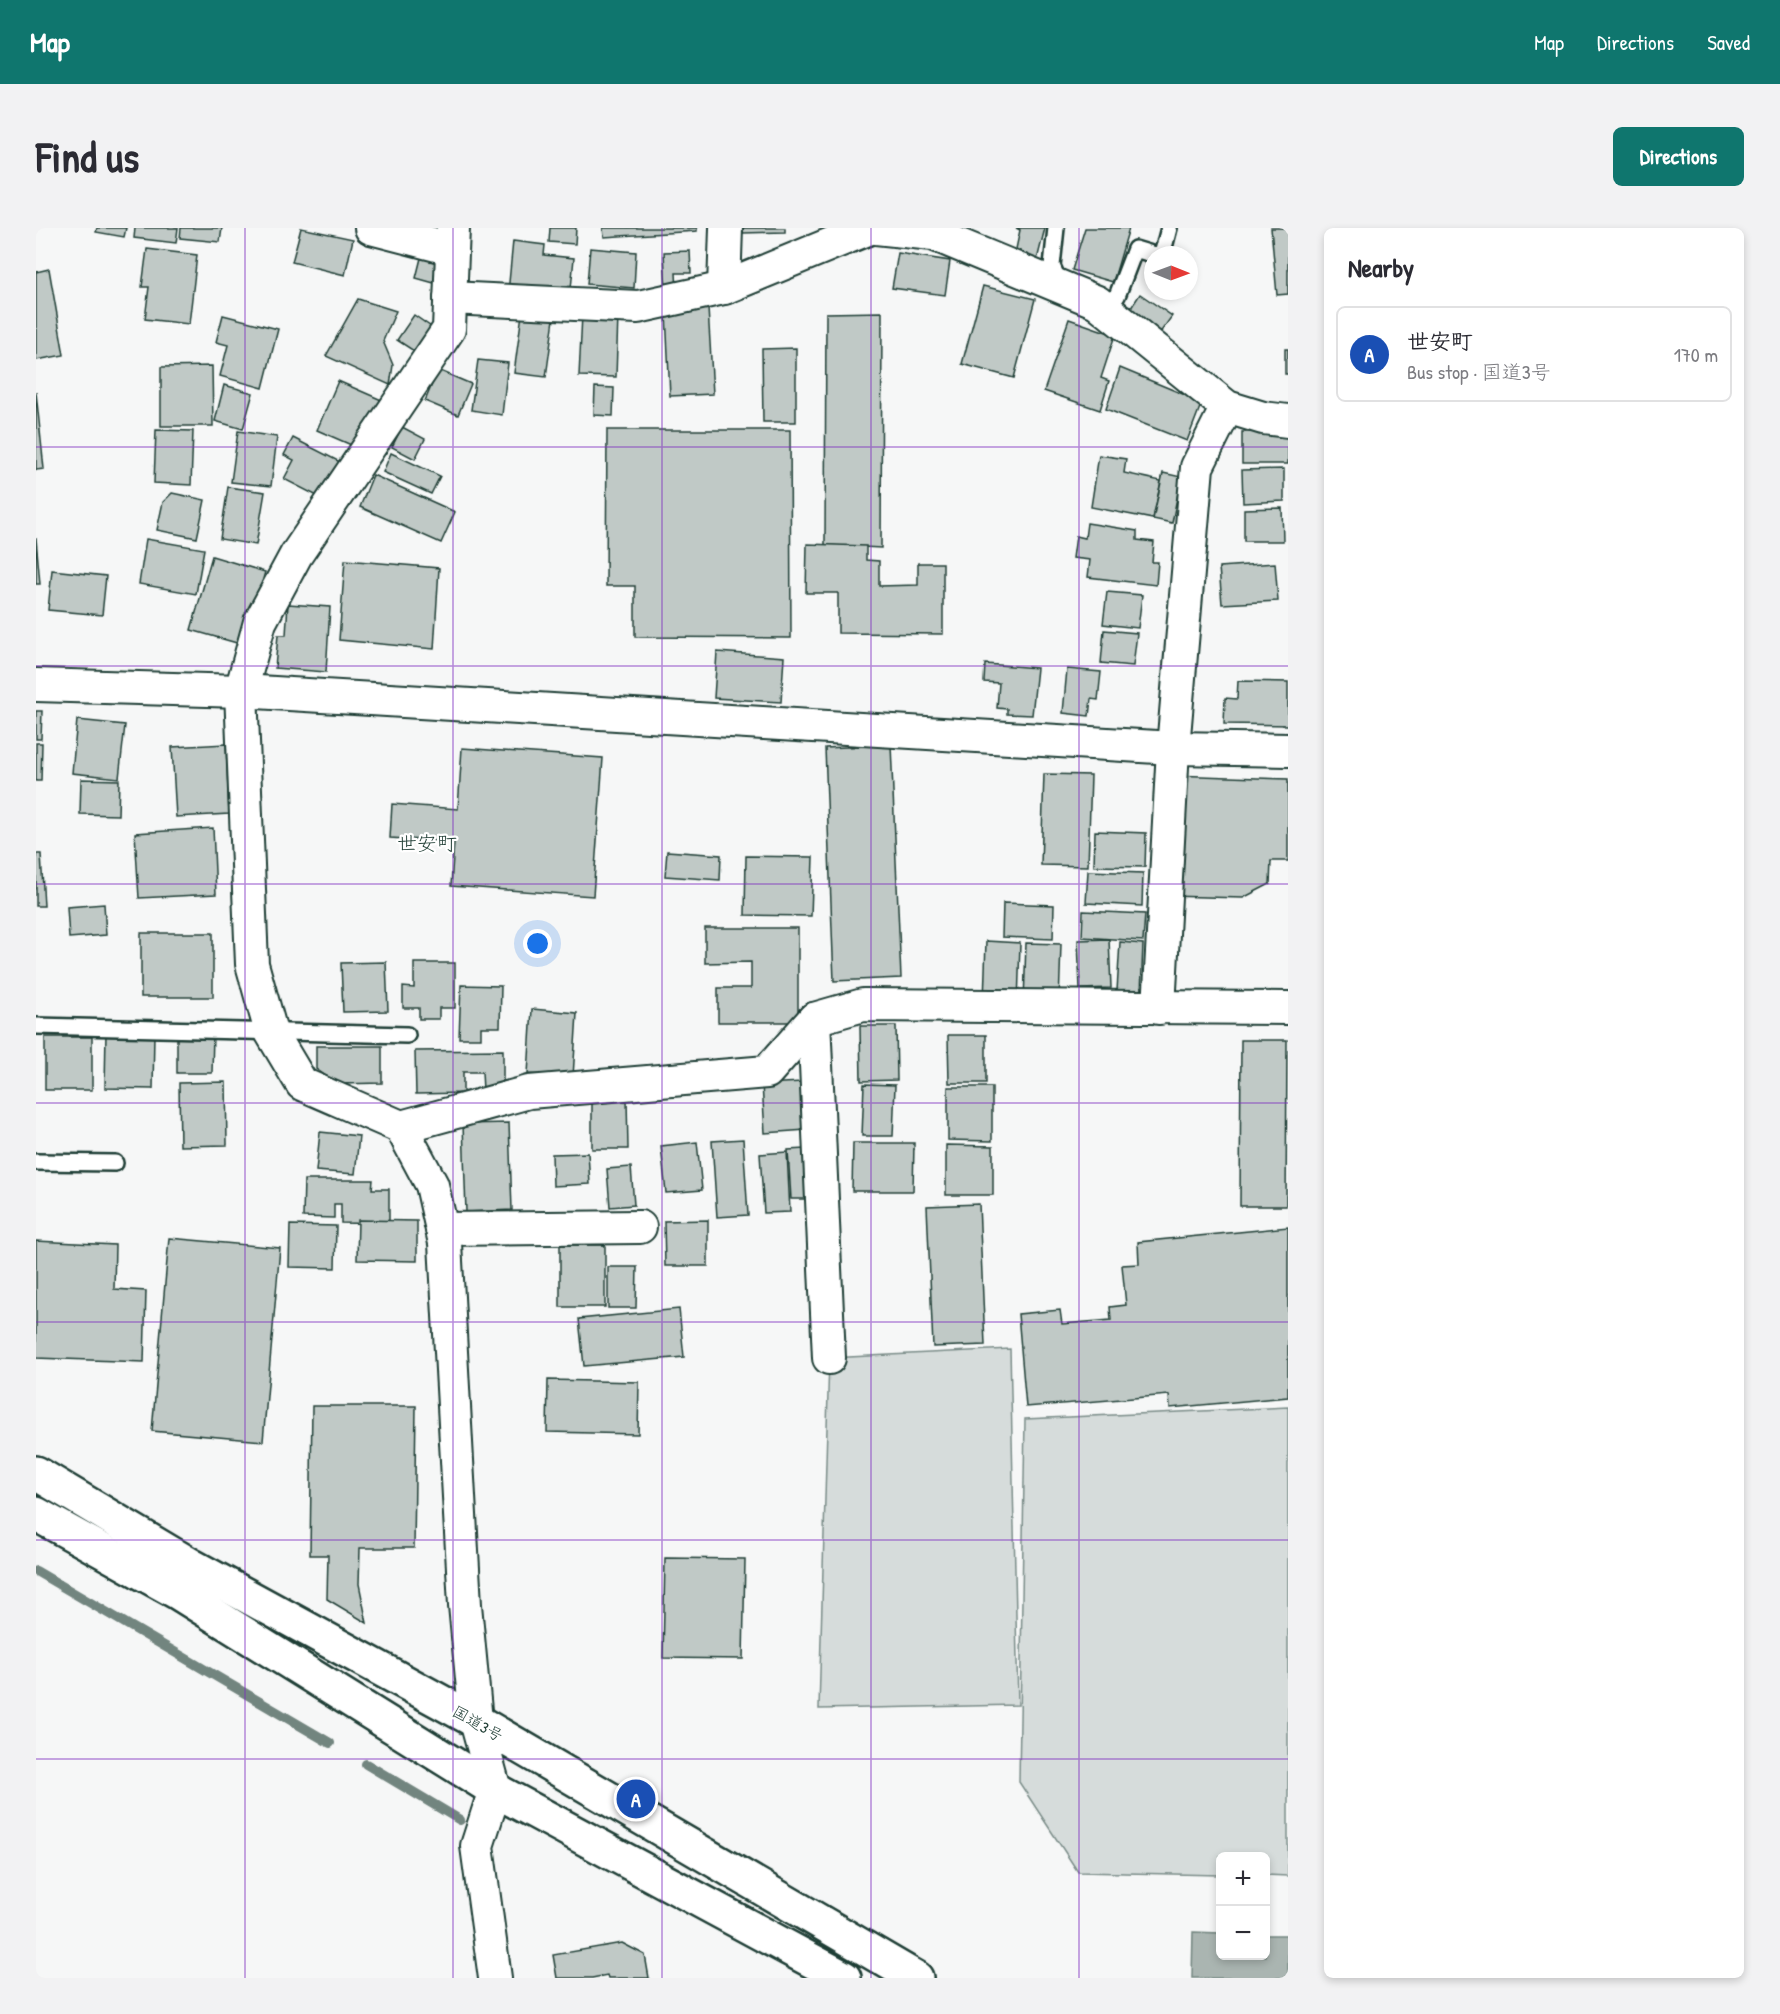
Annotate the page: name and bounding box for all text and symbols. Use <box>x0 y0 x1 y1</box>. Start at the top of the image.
text: Map <box>30 23 70 61</box>
text: Map <box>1534 28 1564 57</box>
text: Directions <box>1597 28 1674 57</box>
text: Saved <box>1707 28 1750 57</box>
button: Directions <box>1613 127 1744 186</box>
text: Find us <box>36 128 139 185</box>
north arrow <box>1144 246 1198 300</box>
text: Nearby <box>1348 250 1414 285</box>
text: 世安町 <box>1407 326 1473 356</box>
text: A <box>1365 341 1374 368</box>
text: 170 m <box>1674 341 1718 368</box>
text: Bus stop · 国道3号 <box>1407 358 1551 385</box>
district label: 世安町 <box>397 829 457 856</box>
your location <box>523 929 552 958</box>
street label: 国道3号 <box>449 1700 507 1746</box>
pin: A <box>616 1776 656 1822</box>
map controls <box>1216 1852 1270 1960</box>
button: + <box>1216 1852 1270 1906</box>
button: − <box>1216 1906 1270 1960</box>

